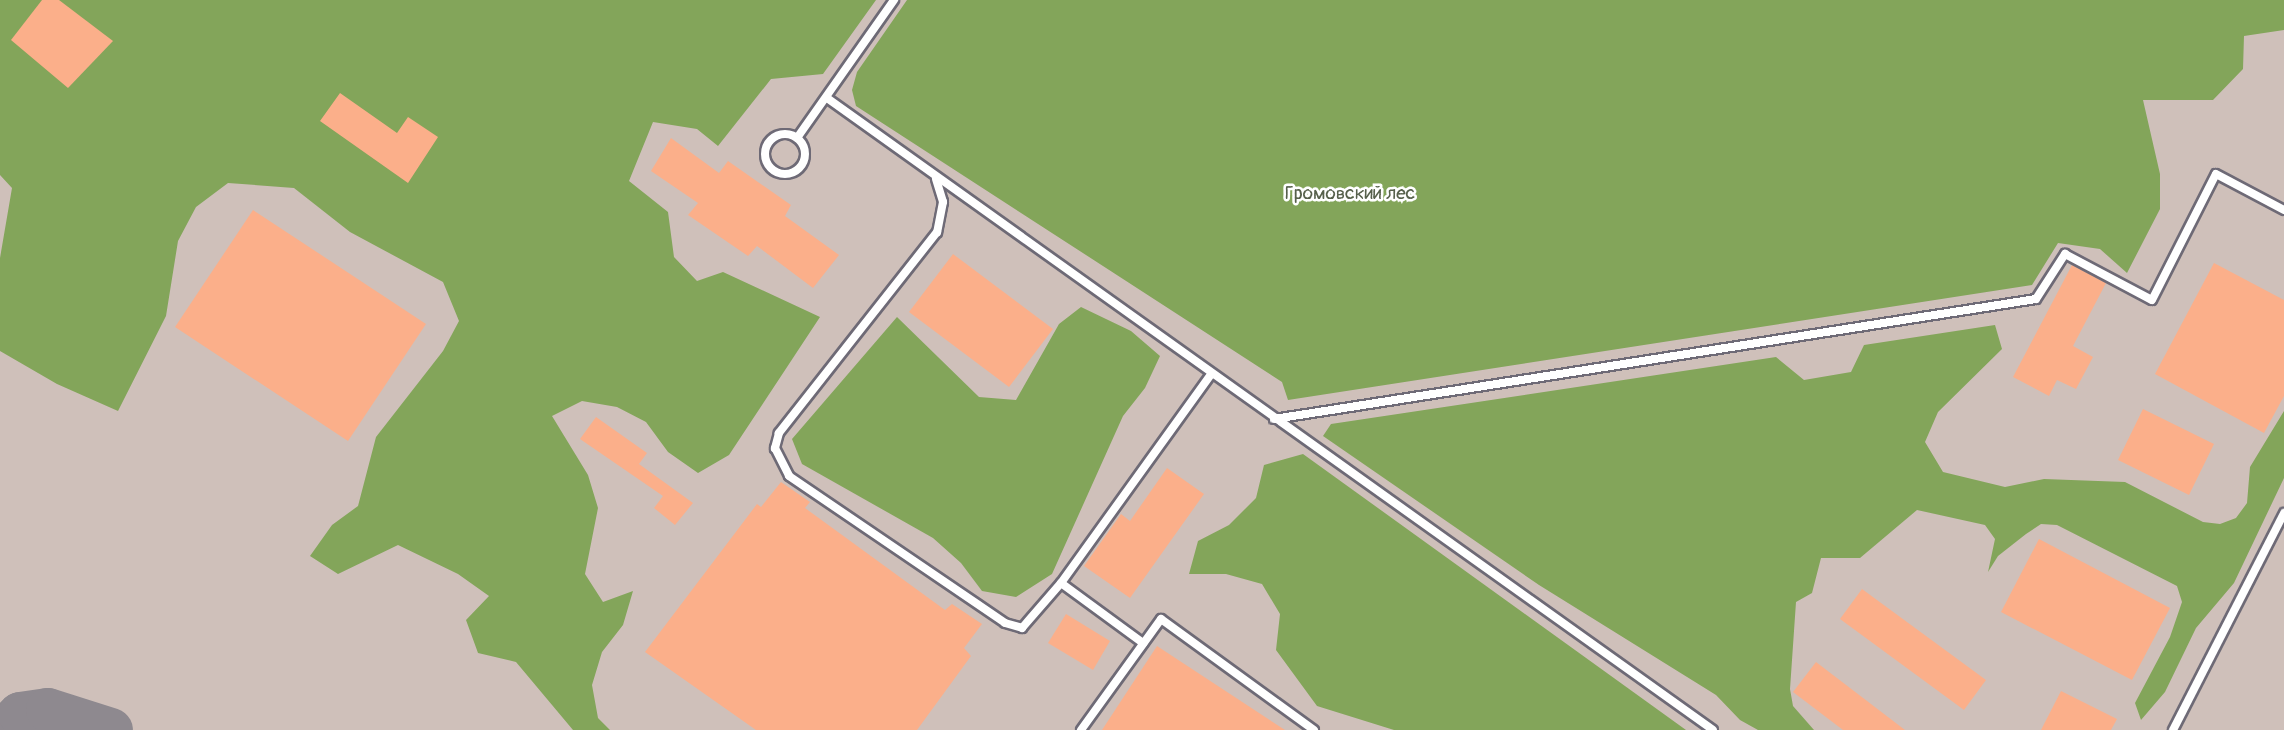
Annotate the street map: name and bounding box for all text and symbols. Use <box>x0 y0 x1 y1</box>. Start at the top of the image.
park label: Громовский лес <box>1285 183 1415 205</box>

